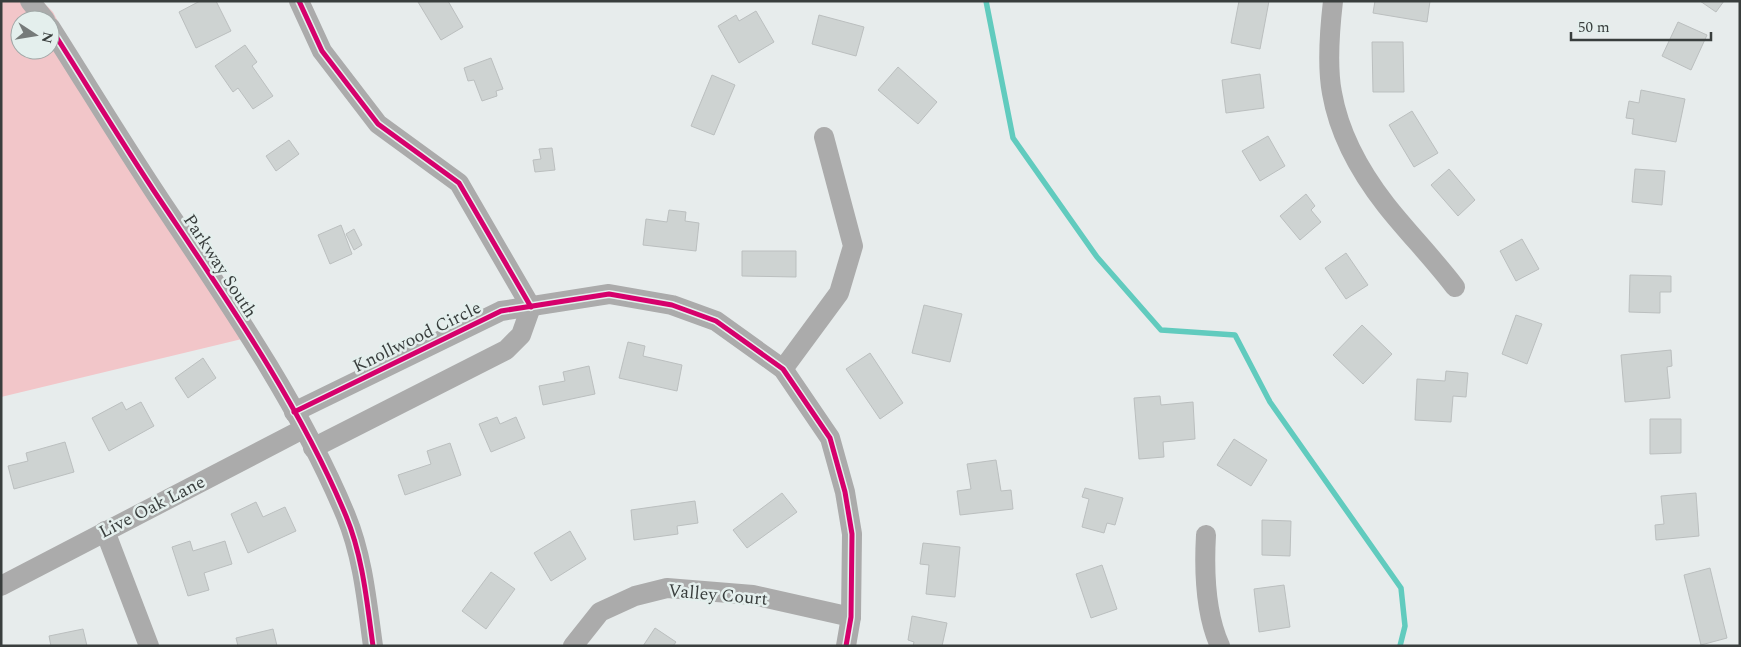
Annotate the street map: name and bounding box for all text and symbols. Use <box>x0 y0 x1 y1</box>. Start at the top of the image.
north arrow <box>10 10 60 60</box>
scale bar <box>1571 10 1711 42</box>
text: 50 m <box>1578 16 1610 39</box>
text: N <box>36 30 59 45</box>
street label: Parkway South <box>176 209 264 323</box>
street label: Knollwood Circle <box>348 294 486 380</box>
street label: Live Oak Lane <box>94 469 210 545</box>
street label: Valley Court <box>667 577 769 613</box>

